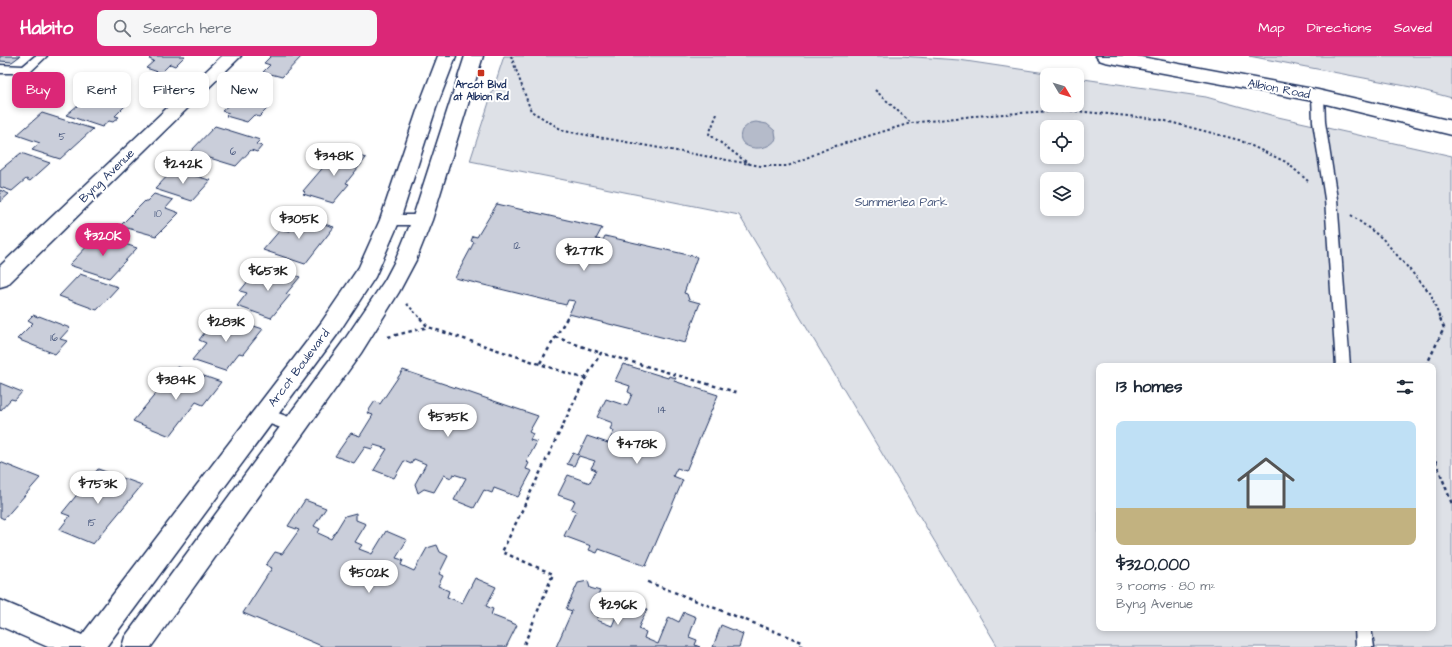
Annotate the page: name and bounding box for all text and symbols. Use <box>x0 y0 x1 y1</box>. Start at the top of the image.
search box <box>97 10 377 46</box>
text: Habito <box>20 15 73 42</box>
icon: search <box>111 17 133 39</box>
text: Search here <box>143 18 232 39</box>
text: Map <box>1258 18 1285 38</box>
text: Directions <box>1307 18 1372 38</box>
text: Saved <box>1394 18 1432 38</box>
marker: Arcot Blvd at Albion Rd <box>476 68 486 78</box>
north arrow <box>1040 68 1084 112</box>
map controls <box>1040 68 1084 216</box>
chip: Buy <box>12 72 65 108</box>
chip: Rent <box>73 72 131 108</box>
chip: Filters <box>139 72 209 108</box>
chip: New <box>217 72 273 108</box>
street label: Albion Road <box>1246 75 1312 103</box>
place label: Arcot Blvd at Albion Rd <box>452 78 509 104</box>
button: locate <box>1040 120 1084 164</box>
house number: 5 <box>58 130 66 144</box>
pin: $348K <box>306 143 362 177</box>
street label: Byng Avenue <box>76 145 140 208</box>
house number: 6 <box>230 145 237 159</box>
text: $348K <box>315 147 354 165</box>
pin: $242K <box>155 151 211 185</box>
text: $242K <box>164 155 202 173</box>
button: layers <box>1040 172 1084 216</box>
park label: Summerlea Park <box>855 194 948 211</box>
pin: $305K <box>271 206 327 240</box>
house number: 10 <box>154 207 162 221</box>
text: $305K <box>279 210 319 228</box>
pin: $320K <box>75 223 131 257</box>
text: $320K <box>84 227 122 245</box>
pin: $277K <box>556 238 612 272</box>
house number: 12 <box>513 239 521 253</box>
text: $277K <box>565 242 603 260</box>
pin: $653K <box>240 258 296 292</box>
text: $653K <box>248 262 288 280</box>
pin: $283K <box>198 309 254 343</box>
text: $283K <box>207 313 245 331</box>
street label: Arcot Boulevard <box>264 326 334 410</box>
house number: 16 <box>50 331 58 345</box>
pin: $384K <box>148 367 204 401</box>
text: $384K <box>157 371 196 389</box>
text: 13 homes <box>1116 375 1183 399</box>
icon: filters <box>1394 376 1416 398</box>
house number: 14 <box>658 403 666 417</box>
pin: $535K <box>420 404 476 438</box>
text: $535K <box>428 408 468 426</box>
pin: $478K <box>609 431 665 465</box>
text: $478K <box>617 435 657 453</box>
icon: home <box>1230 447 1302 519</box>
pin: $753K <box>70 471 126 505</box>
text: $753K <box>79 475 117 493</box>
house number: 15 <box>88 516 96 530</box>
text: $320,000 <box>1116 553 1190 577</box>
pin: $502K <box>341 560 397 594</box>
text: $502K <box>349 564 389 582</box>
text: 3 rooms · 80 m² <box>1116 577 1215 595</box>
pin: $296K <box>590 592 646 626</box>
text: Byng Avenue <box>1116 595 1193 613</box>
text: $296K <box>599 596 637 614</box>

